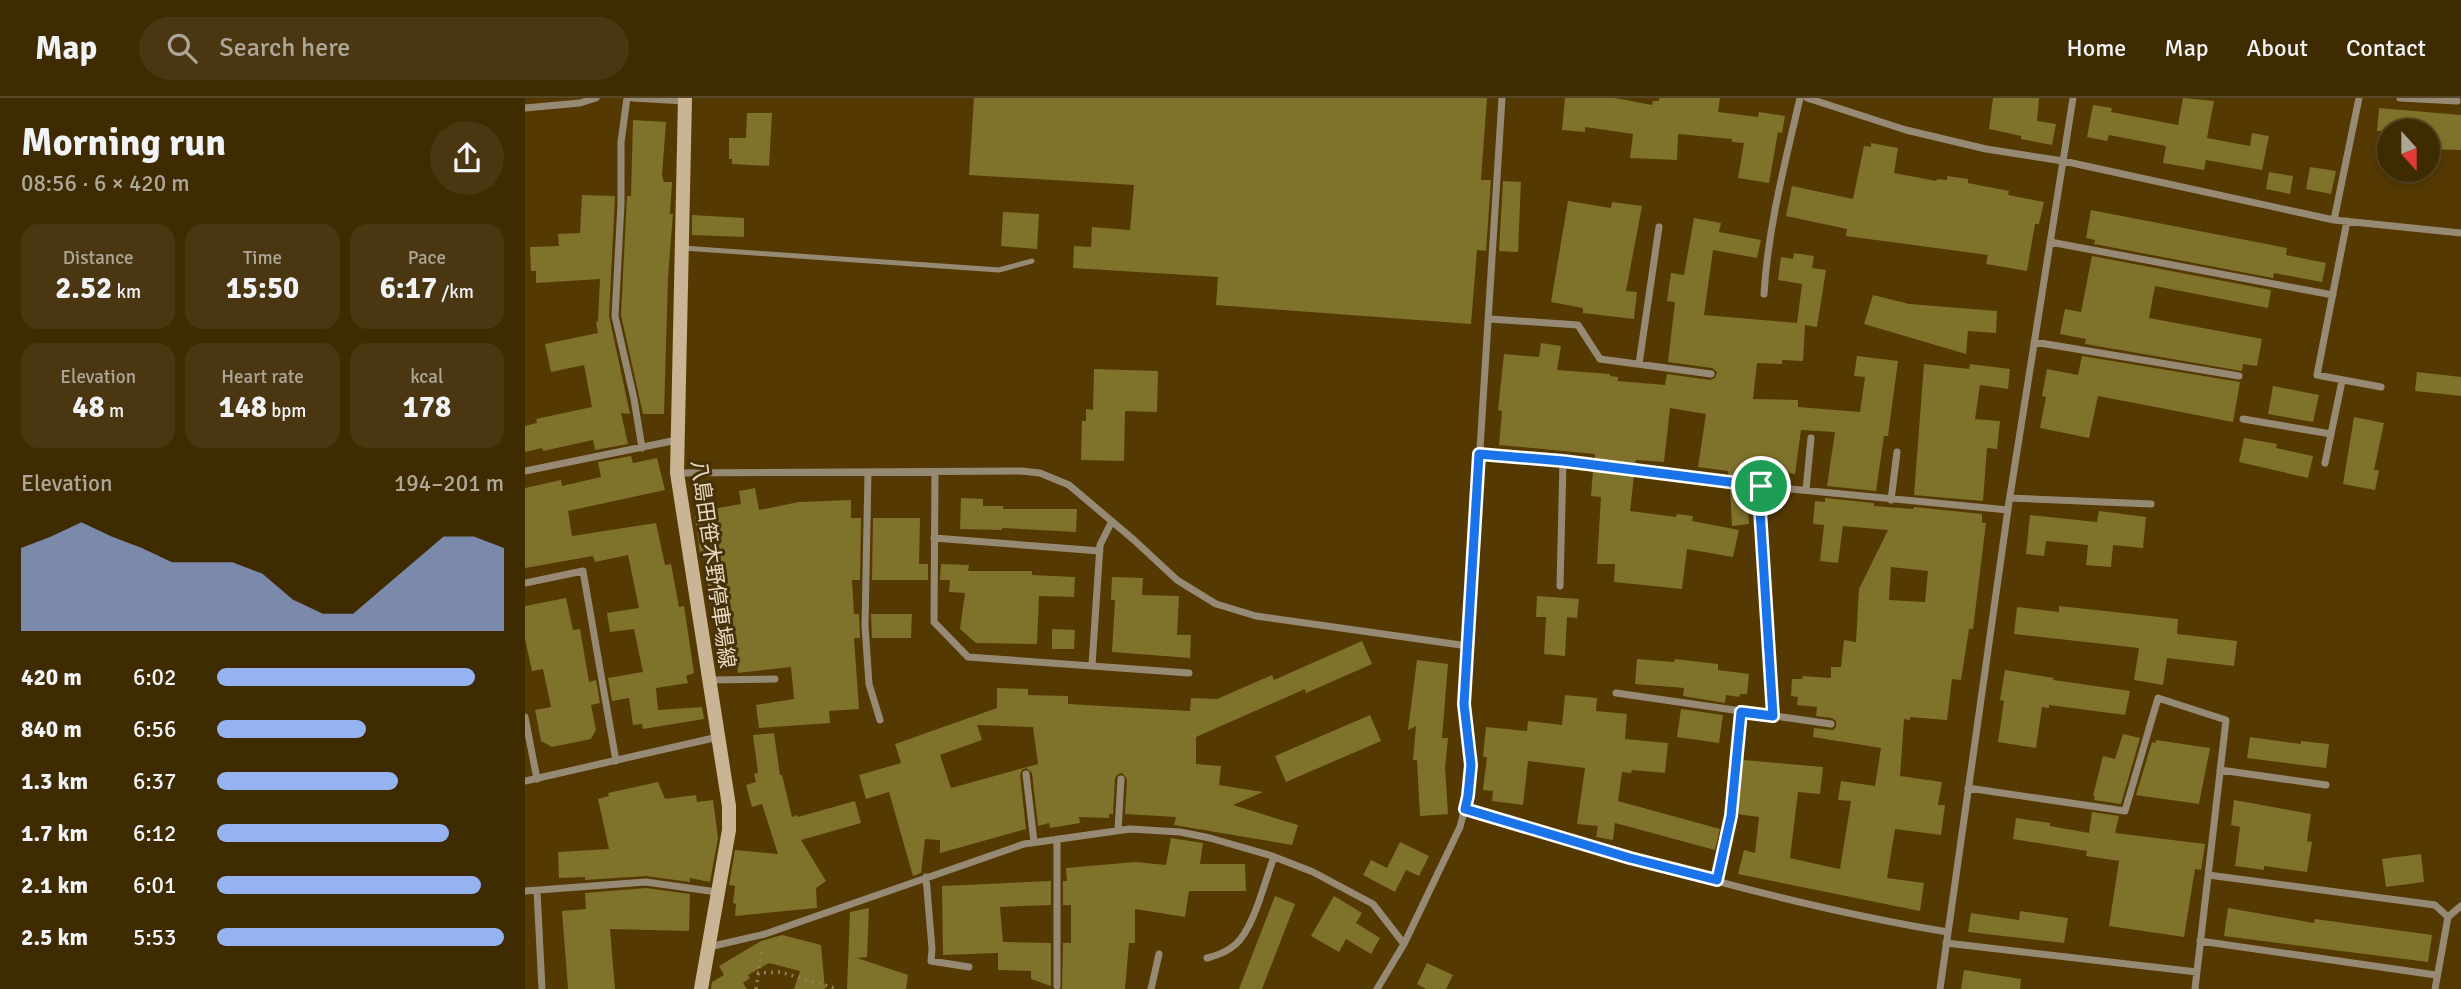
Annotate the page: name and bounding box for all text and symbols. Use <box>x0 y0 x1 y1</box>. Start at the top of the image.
search box <box>139 17 629 80</box>
text: Map <box>35 28 97 69</box>
icon: search <box>163 29 201 67</box>
text: Search here <box>219 32 350 64</box>
text: Home <box>2066 33 2126 63</box>
text: Map <box>2164 33 2209 63</box>
text: About <box>2247 33 2308 63</box>
text: Contact <box>2346 33 2426 63</box>
text: Morning run <box>21 119 226 166</box>
north arrow <box>2377 119 2439 182</box>
map controls <box>2377 119 2440 182</box>
button: share <box>430 121 504 195</box>
text: 08:56 · 6 × 420 m <box>21 169 190 198</box>
text: Distance <box>63 246 134 270</box>
text: Time <box>243 246 282 270</box>
text: Pace <box>408 246 446 270</box>
text: 2.52 <box>55 270 112 307</box>
text: 15:50 <box>226 270 299 307</box>
text: 6:17 <box>380 270 437 307</box>
text: km <box>112 280 141 304</box>
text: /km <box>437 280 474 304</box>
text: Elevation <box>60 365 136 389</box>
text: Heart rate <box>221 365 304 389</box>
text: kcal <box>410 365 443 389</box>
text: 48 <box>72 389 105 426</box>
text: 148 <box>218 389 267 426</box>
text: 178 <box>403 389 451 426</box>
text: m <box>105 399 124 423</box>
text: bpm <box>267 399 307 423</box>
pin <box>1731 456 1791 516</box>
street label: 八島田笹木野停車場線 <box>686 458 740 670</box>
icon: arrive <box>1742 467 1780 505</box>
text: Elevation <box>21 469 113 498</box>
text: 194–201 m <box>394 469 504 498</box>
text: 420 m <box>21 663 82 692</box>
text: 6:02 <box>133 663 176 692</box>
text: 840 m <box>21 715 82 744</box>
text: 6:56 <box>133 715 176 744</box>
text: 1.3 km <box>21 767 88 796</box>
text: 6:37 <box>133 767 176 796</box>
text: 1.7 km <box>21 819 88 848</box>
text: 6:12 <box>133 819 176 848</box>
text: 2.1 km <box>21 871 88 900</box>
text: 6:01 <box>133 871 176 900</box>
text: 2.5 km <box>21 923 88 952</box>
text: 5:53 <box>133 923 176 952</box>

